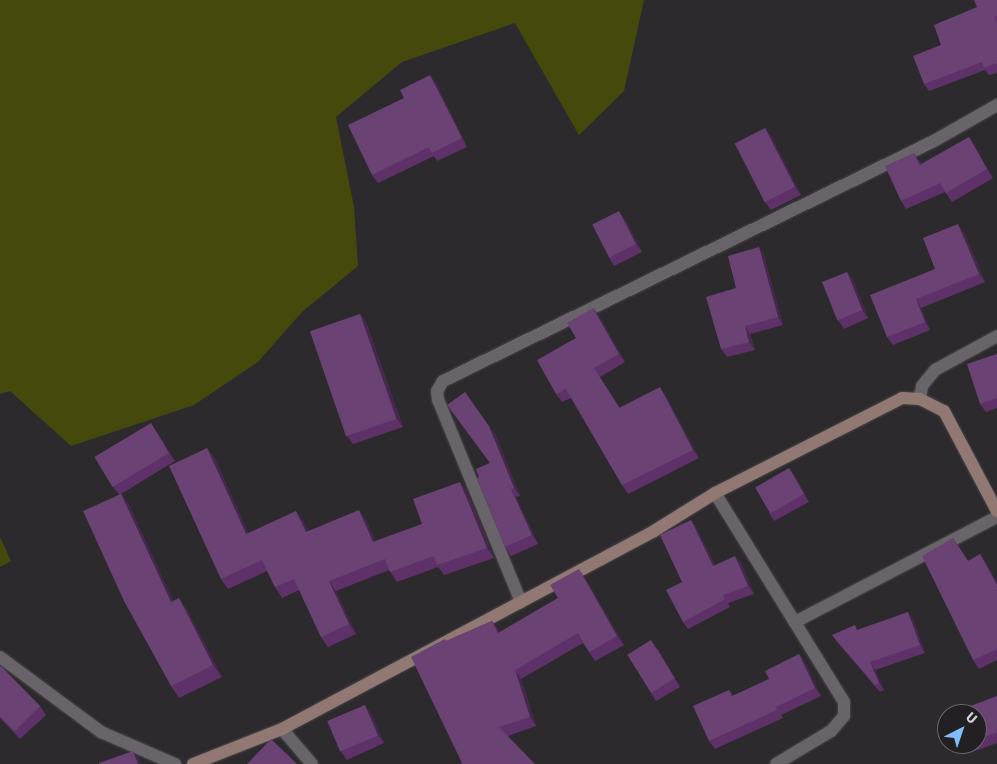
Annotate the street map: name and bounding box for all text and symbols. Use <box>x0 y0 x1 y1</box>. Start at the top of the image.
north arrow <box>937 704 987 754</box>
text: U <box>962 709 981 727</box>

